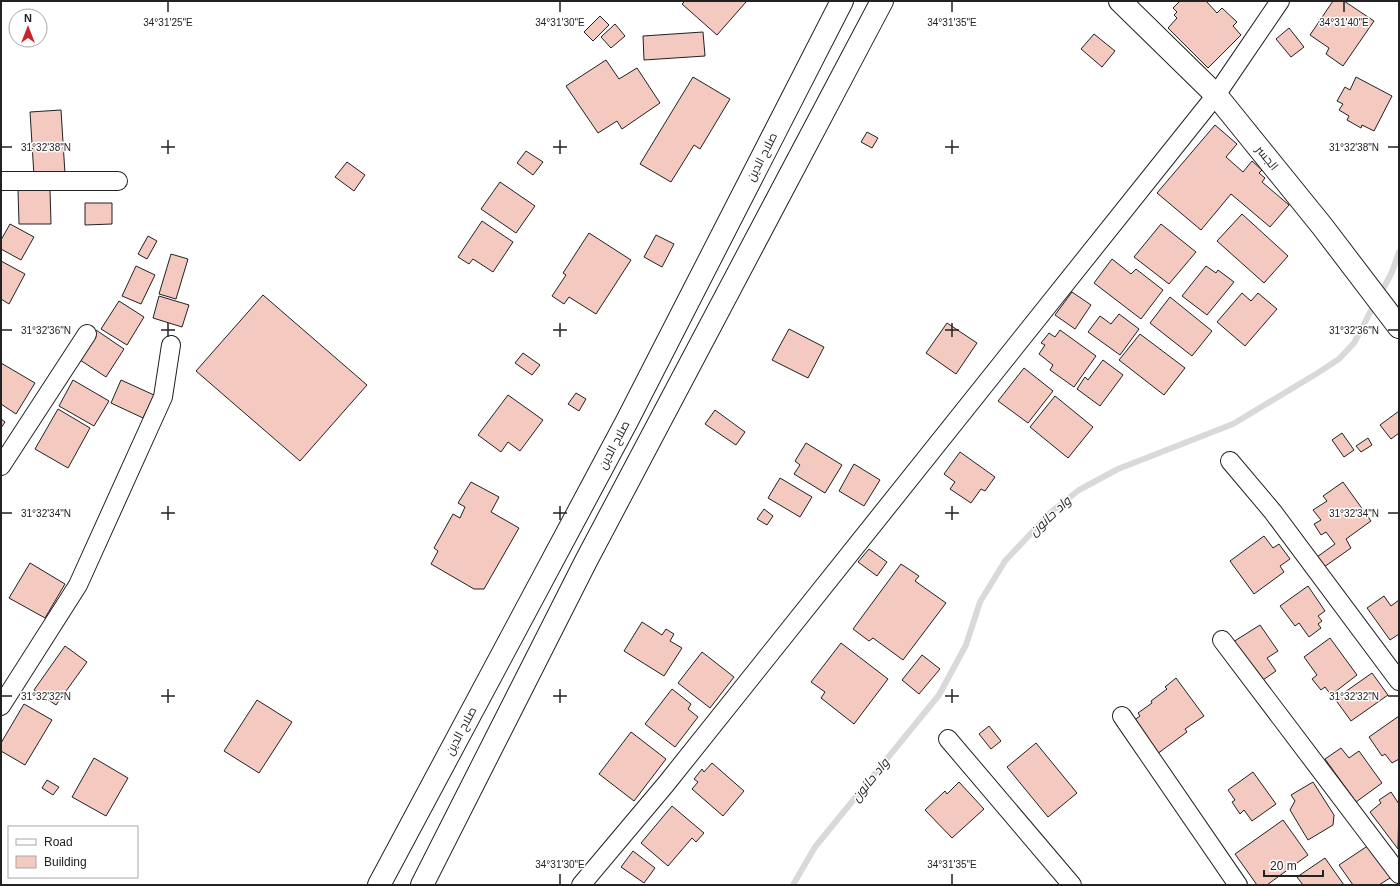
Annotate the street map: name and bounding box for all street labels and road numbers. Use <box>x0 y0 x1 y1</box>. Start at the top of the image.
street label: صلاح الدين <box>744 130 781 184</box>
street label: الجسر <box>1252 142 1281 173</box>
street label: صلاح الدين <box>595 418 633 472</box>
street label: صلاح الدين <box>442 704 480 758</box>

